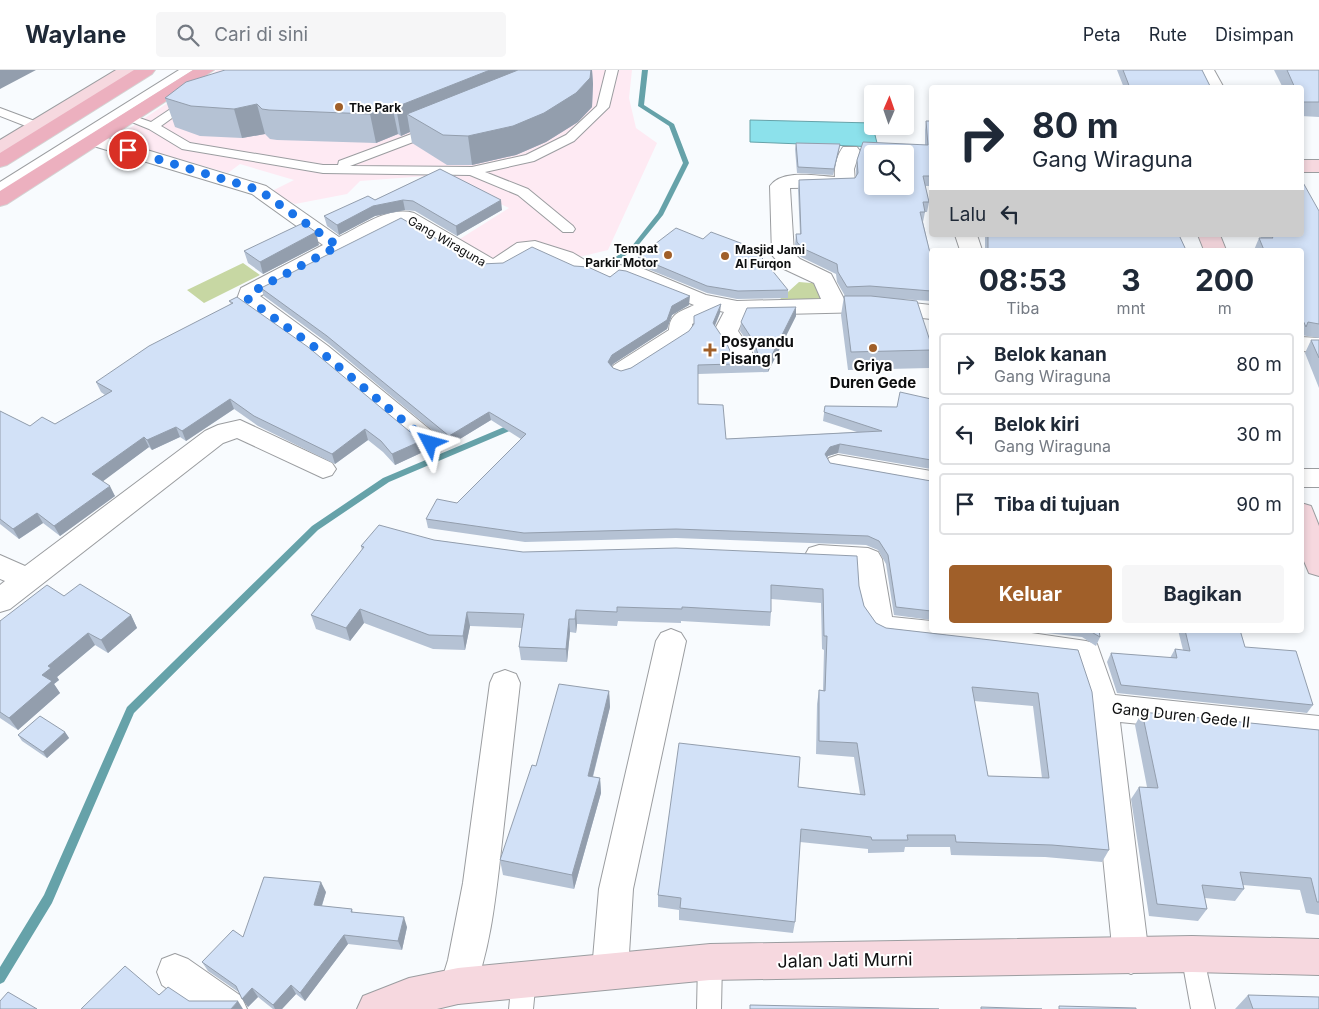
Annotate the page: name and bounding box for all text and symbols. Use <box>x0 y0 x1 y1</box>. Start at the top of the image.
search box <box>156 12 506 57</box>
text: Waylane <box>25 20 126 49</box>
icon: search <box>174 21 202 49</box>
text: Cari di sini <box>214 23 308 46</box>
text: Peta <box>1083 24 1121 45</box>
text: Rute <box>1149 24 1187 45</box>
text: Disimpan <box>1215 24 1294 45</box>
north arrow <box>864 85 914 135</box>
map controls <box>864 85 914 195</box>
place label: The Park <box>349 100 401 115</box>
marker: The Park <box>333 101 345 113</box>
text: 80 m <box>1032 104 1119 146</box>
icon: right <box>949 105 1014 170</box>
pin <box>107 129 149 171</box>
icon: arrive <box>114 136 142 164</box>
button: search <box>864 145 914 195</box>
text: Gang Wiraguna <box>1032 146 1193 172</box>
icon: left <box>996 200 1024 228</box>
text: Lalu <box>949 203 986 226</box>
street label: Gang Wiraguna <box>405 213 489 269</box>
place label: Tempat Parkir Motor <box>585 241 659 270</box>
place label: Masjid Jami Al Furqon <box>735 242 805 271</box>
marker: Tempat Parkir Motor <box>662 249 674 261</box>
marker: Masjid Jami Al Furqon <box>719 250 731 262</box>
text: 08:53 <box>979 262 1067 298</box>
text: 3 <box>1121 262 1141 298</box>
text: 200 <box>1195 262 1254 298</box>
text: Tiba <box>1006 298 1039 318</box>
text: mnt <box>1117 298 1145 318</box>
text: m <box>1218 298 1232 318</box>
place label: Posyandu Pisang 1 <box>721 332 794 368</box>
marker: Griya Duren Gede <box>867 342 879 354</box>
marker: Posyandu Pisang 1 <box>703 343 717 357</box>
text: Belok kanan <box>994 343 1107 366</box>
icon: right <box>951 350 979 378</box>
text: 80 m <box>1236 353 1282 376</box>
place label: Griya Duren Gede <box>830 356 916 392</box>
text: Gang Wiraguna <box>994 366 1111 386</box>
text: Belok kiri <box>994 413 1079 436</box>
position arrow <box>403 416 455 468</box>
icon: left <box>951 420 979 448</box>
text: 30 m <box>1236 423 1282 446</box>
text: Gang Wiraguna <box>994 436 1111 456</box>
icon: arrive <box>951 490 979 518</box>
text: Tiba di tujuan <box>994 493 1120 516</box>
text: 90 m <box>1236 493 1282 516</box>
button: Keluar <box>949 565 1112 623</box>
button: Bagikan <box>1122 565 1284 623</box>
street label: Gang Duren Gede II <box>1111 698 1251 732</box>
street label: Jalan Jati Murni <box>777 948 913 972</box>

